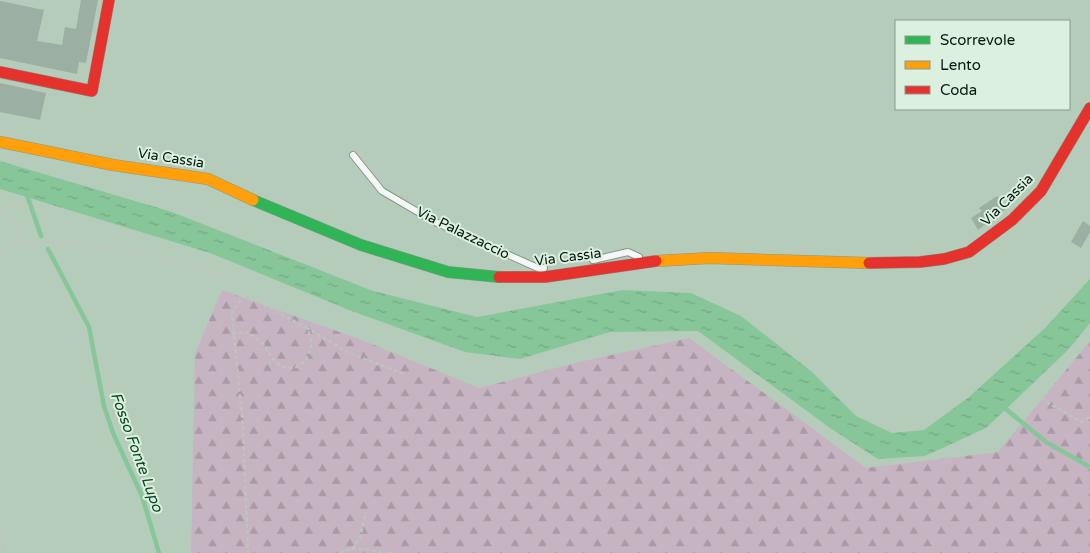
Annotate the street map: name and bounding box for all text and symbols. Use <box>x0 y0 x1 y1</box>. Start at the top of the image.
legend <box>895 20 1070 110</box>
text: Scorrevole <box>940 31 1015 49</box>
text: Lento <box>940 56 981 74</box>
text: Coda <box>940 81 977 99</box>
street label: Via Cassia <box>137 144 205 172</box>
street label: Via Cassia <box>977 170 1037 230</box>
street label: Via Palazzaccio <box>414 203 512 263</box>
street label: Via Cassia <box>534 244 602 270</box>
water label: Fosso Fonte Lupo <box>107 390 167 515</box>

